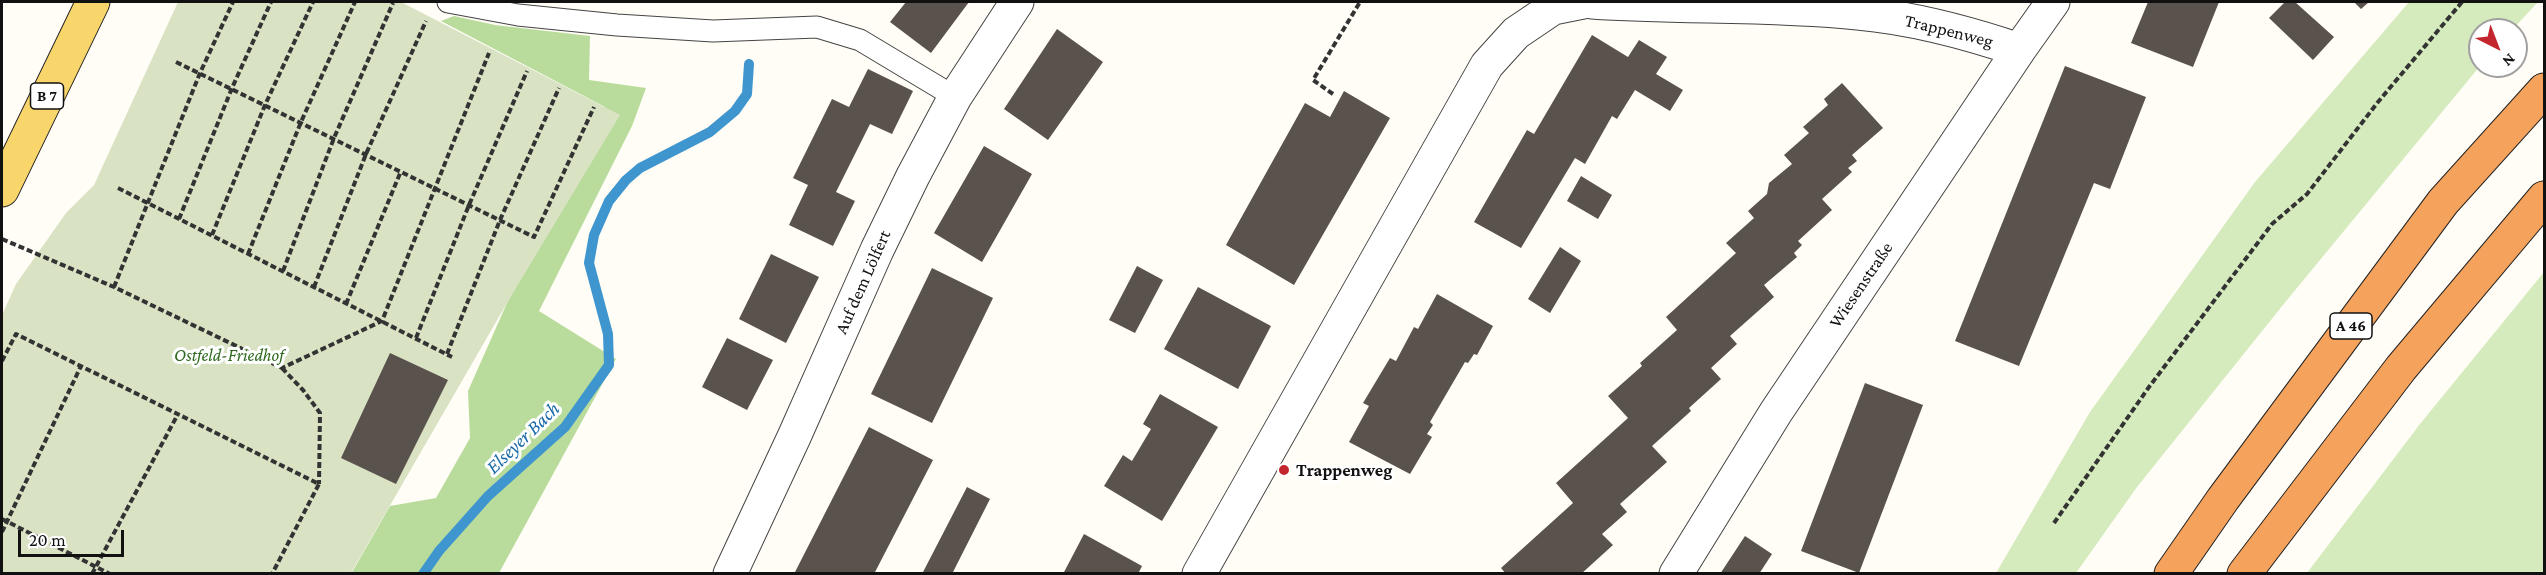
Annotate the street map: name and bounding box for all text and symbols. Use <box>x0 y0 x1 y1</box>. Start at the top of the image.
street label: Trappenweg <box>1903 10 1995 52</box>
north arrow <box>2468 18 2528 78</box>
text: N <box>2499 50 2519 70</box>
road number: B 7 <box>30 83 63 109</box>
street label: Auf dem Lölfert <box>830 227 896 337</box>
street label: Wiesenstraße <box>1824 238 1898 332</box>
road number: A 46 <box>2330 313 2372 339</box>
park label: Ostfeld-Friedhof <box>174 344 284 366</box>
water label: Elseyer Bach <box>481 397 565 479</box>
place label: Trappenweg <box>1296 459 1392 481</box>
marker: Trappenweg <box>1277 463 1291 477</box>
scale bar <box>21 518 128 556</box>
text: 20 m <box>29 530 66 550</box>

